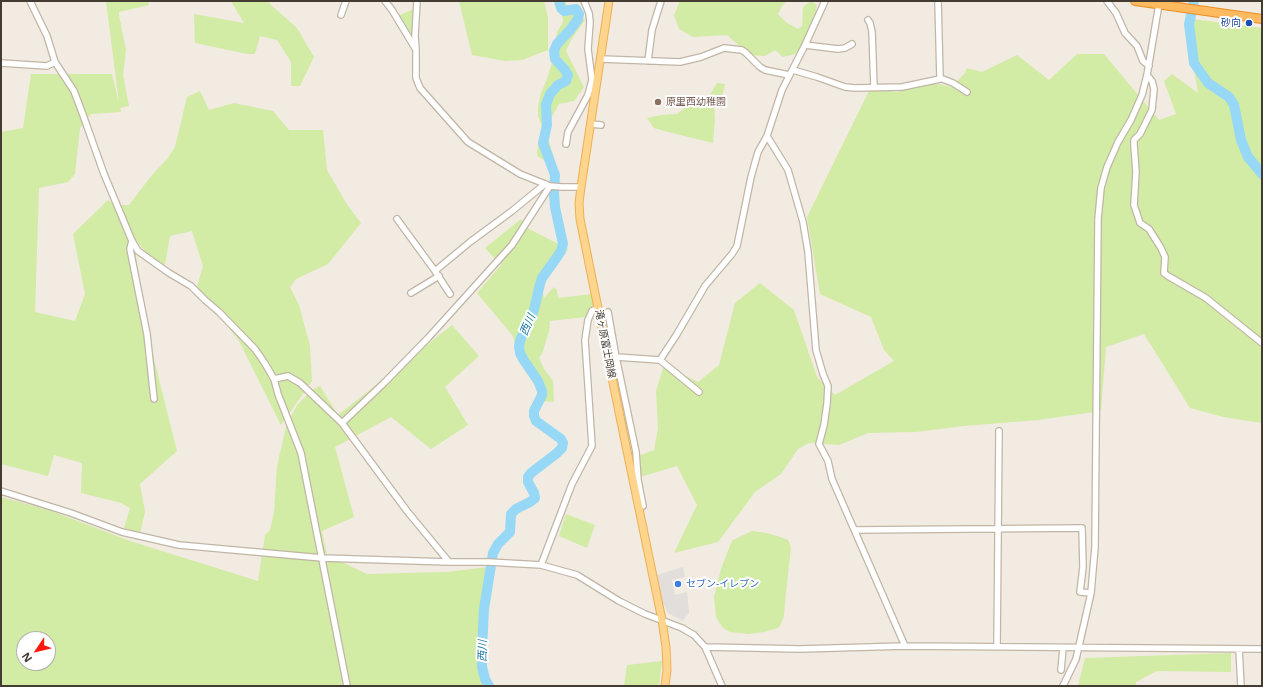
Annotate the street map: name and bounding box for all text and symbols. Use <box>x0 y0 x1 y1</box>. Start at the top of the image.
place label: 砂向 <box>1221 17 1241 29</box>
marker: 砂向 <box>1244 18 1254 28</box>
place label: 原里西幼稚園 <box>666 96 726 108</box>
marker: 原里西幼稚園 <box>653 97 663 107</box>
street label: 滝ヶ原富士岡線 <box>592 308 618 380</box>
water label: 西川 <box>518 312 538 338</box>
place label: セブン-イレブン <box>686 578 759 590</box>
marker: セブン-イレブン <box>673 579 683 589</box>
north arrow <box>16 631 56 671</box>
water label: 西川 <box>476 640 490 662</box>
text: N <box>18 650 35 666</box>

